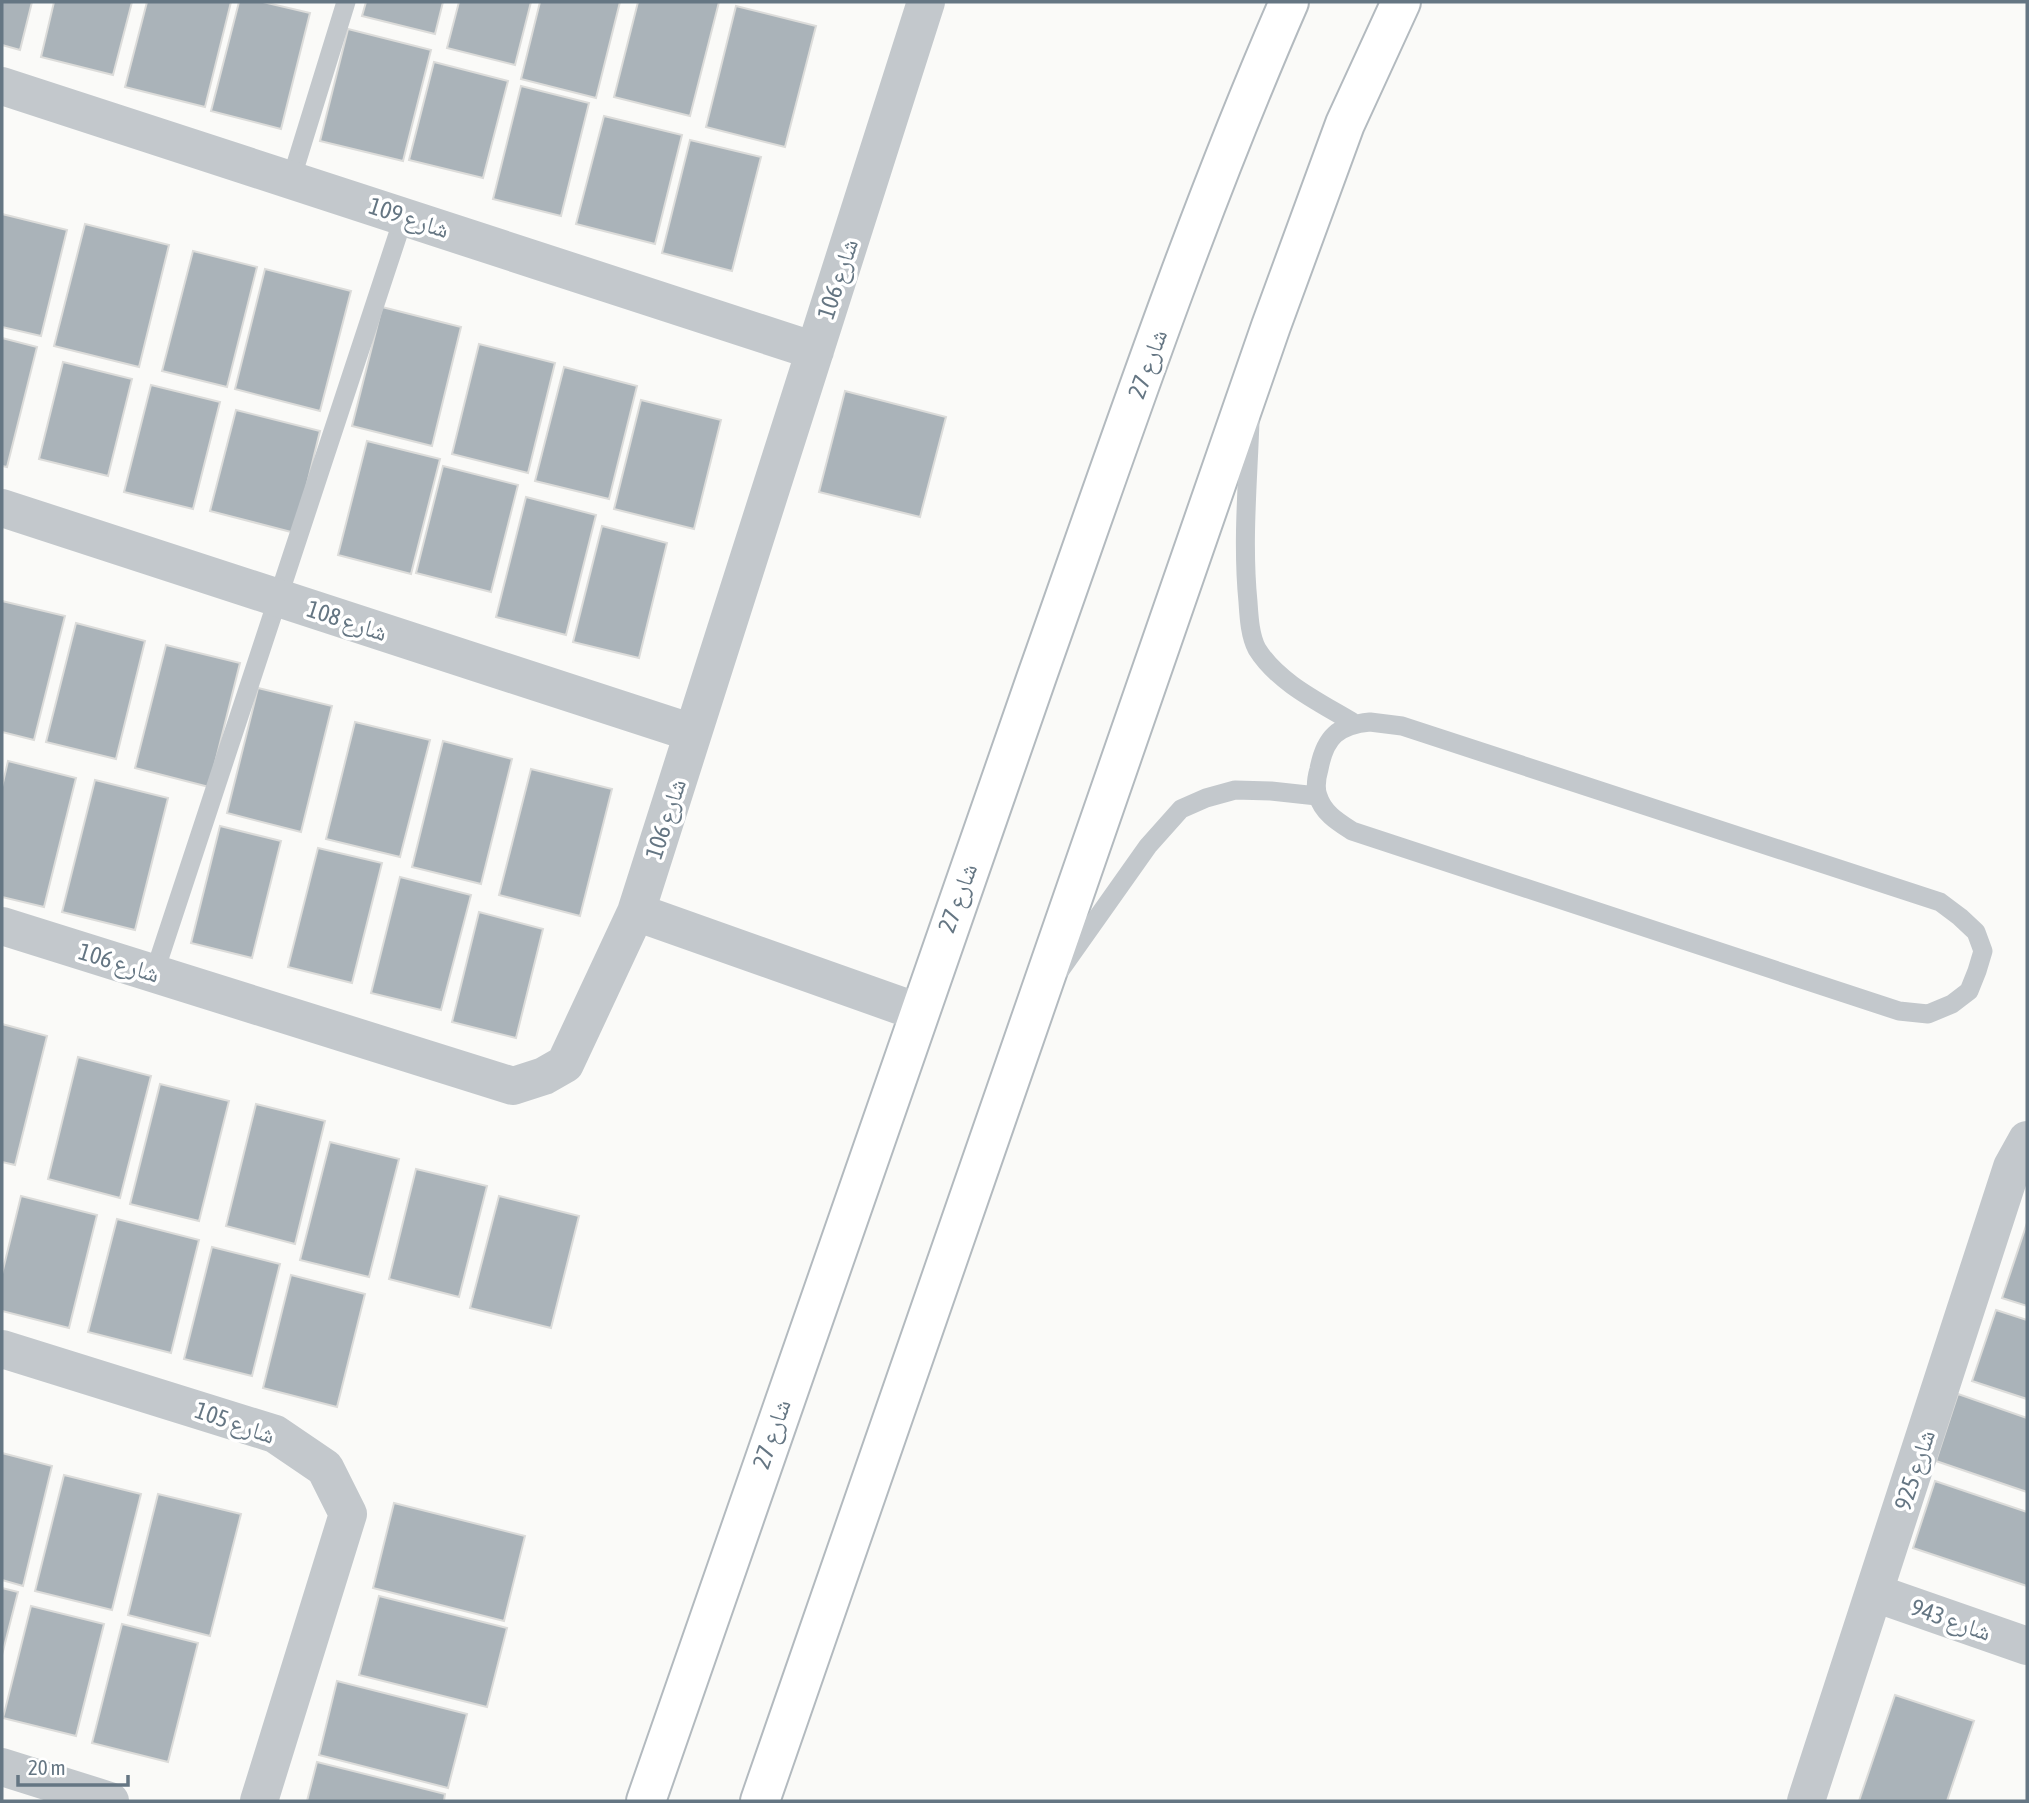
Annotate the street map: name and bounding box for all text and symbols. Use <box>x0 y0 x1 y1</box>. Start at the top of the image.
street label: شارع 109 <box>365 192 453 245</box>
street label: شارع 106 <box>812 235 865 323</box>
street label: شارع 27 <box>1123 326 1174 403</box>
street label: شارع 108 <box>303 595 391 648</box>
street label: شارع 106 <box>640 775 693 863</box>
street label: شارع 27 <box>933 860 984 937</box>
street label: شارع 106 <box>75 938 163 989</box>
street label: شارع 105 <box>191 1396 279 1451</box>
street label: شارع 27 <box>747 1396 798 1473</box>
street label: شارع 925 <box>1889 1426 1942 1514</box>
street label: شارع 943 <box>1907 1593 1995 1648</box>
scale bar <box>18 1744 128 1788</box>
text: 20 m <box>28 1755 66 1779</box>

